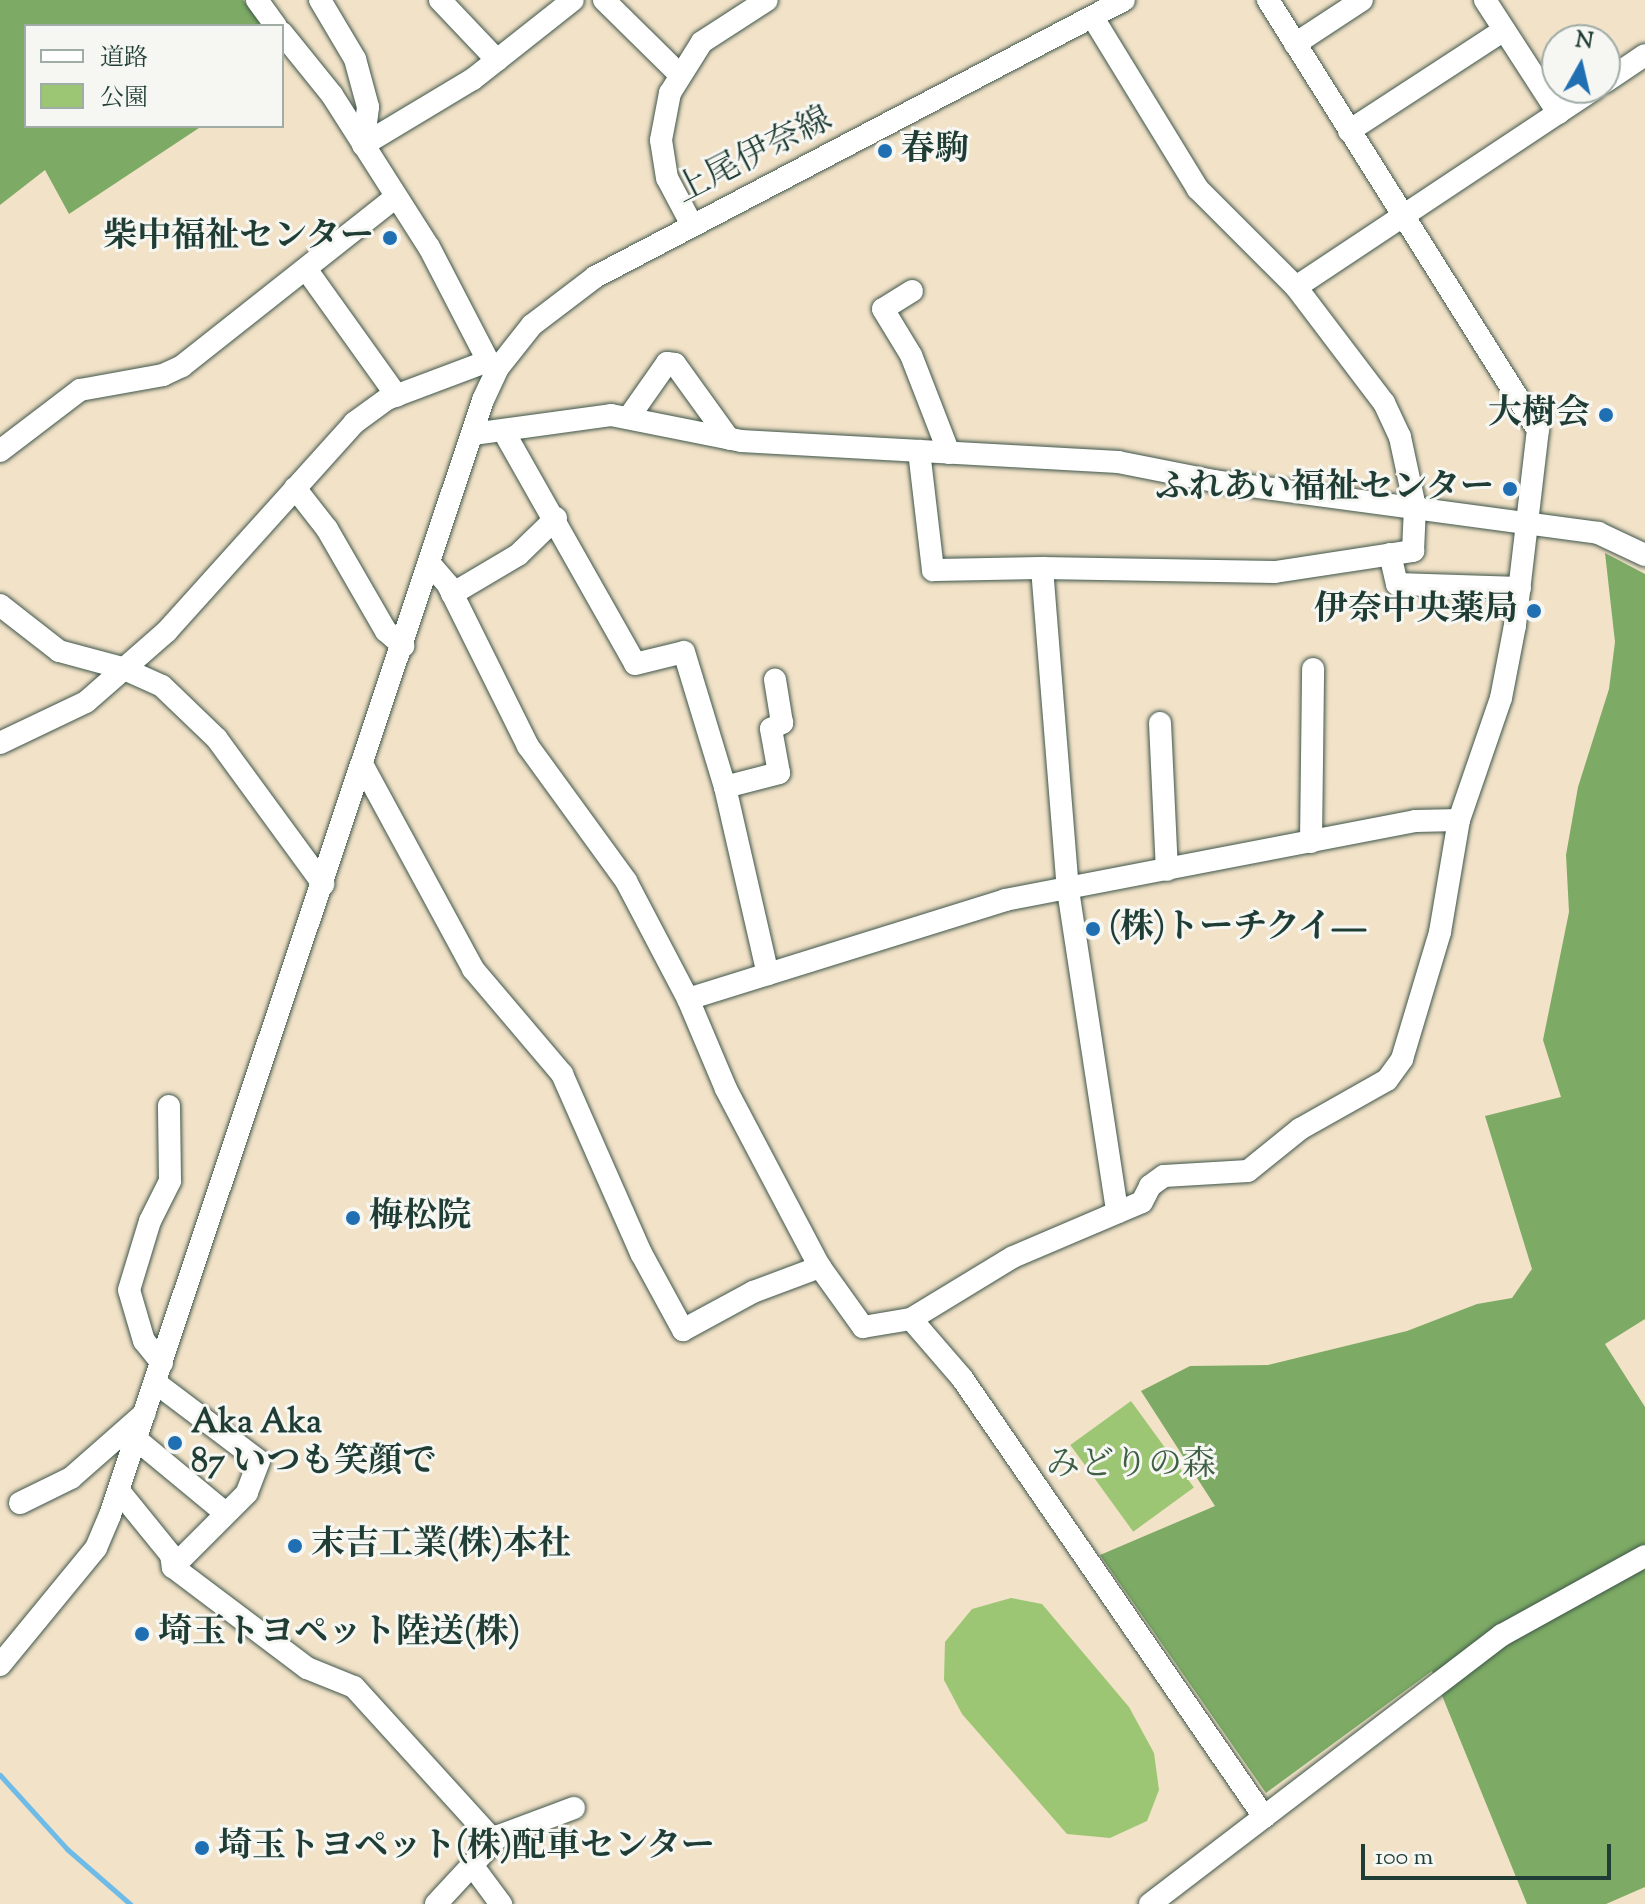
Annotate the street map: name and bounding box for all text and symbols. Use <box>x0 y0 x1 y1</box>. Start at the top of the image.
legend <box>24 24 284 128</box>
north arrow <box>1541 24 1621 104</box>
text: N <box>1573 25 1595 59</box>
text: 道路 <box>100 42 148 76</box>
text: 公園 <box>100 82 148 116</box>
street label: 上尾伊奈線 <box>669 99 839 213</box>
place label: 春駒 <box>901 131 969 171</box>
marker: 春駒 <box>876 142 894 160</box>
place label: 柴中福祉センター <box>102 218 374 258</box>
marker: 柴中福祉センター <box>381 229 399 247</box>
place label: 大樹会 <box>1488 395 1590 435</box>
marker: 大樹会 <box>1597 406 1615 424</box>
place label: ふれあい福祉センター <box>1154 469 1494 509</box>
marker: ふれあい福祉センター <box>1501 480 1519 498</box>
place label: 伊奈中央薬局 <box>1314 591 1518 631</box>
marker: 伊奈中央薬局 <box>1525 602 1543 620</box>
place label: (株)トーチクイ― <box>1109 909 1369 949</box>
marker: (株)トーチクイ― <box>1084 920 1102 938</box>
place label: 梅松院 <box>369 1198 471 1238</box>
marker: 梅松院 <box>344 1209 362 1227</box>
place label: Aka Aka 87 いつも笑顔で <box>191 1403 436 1482</box>
marker: Aka Aka 87 いつも笑顔で <box>166 1434 184 1452</box>
park label: みどりの森 <box>1046 1446 1216 1486</box>
place label: 末吉工業(株)本社 <box>311 1526 571 1566</box>
marker: 末吉工業(株)本社 <box>286 1537 304 1555</box>
place label: 埼玉トヨペット陸送(株) <box>158 1614 520 1654</box>
marker: 埼玉トヨペット陸送(株) <box>133 1625 151 1643</box>
place label: 埼玉トヨペット(株)配車センター <box>218 1828 716 1868</box>
scale bar <box>1365 1828 1615 1878</box>
marker: 埼玉トヨペット(株)配車センター <box>193 1839 211 1857</box>
text: 100 m <box>1375 1841 1433 1875</box>

